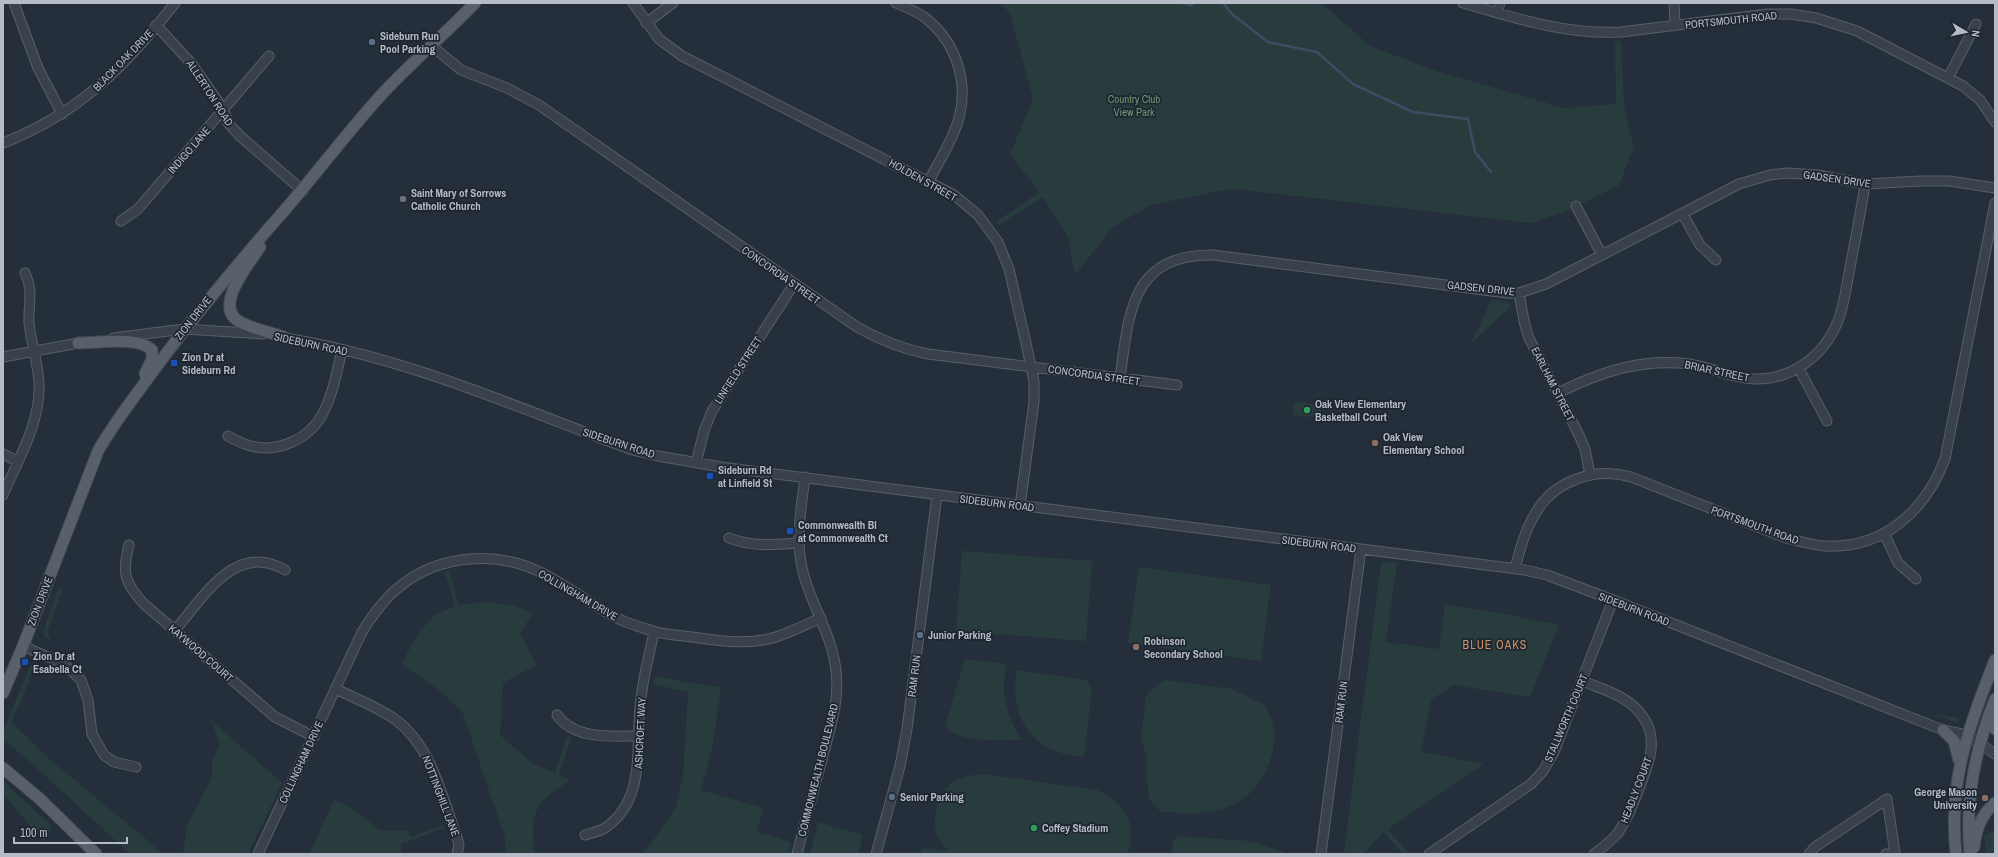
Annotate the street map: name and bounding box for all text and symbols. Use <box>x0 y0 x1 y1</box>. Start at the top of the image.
street label: PORTSMOUTH ROAD <box>1684 8 1778 32</box>
north arrow <box>1946 12 1986 52</box>
street label: BLACK OAK DRIVE <box>90 26 156 94</box>
place label: Sideburn Run Pool Parking <box>380 29 439 56</box>
text: N <box>1968 29 1983 38</box>
marker: Sideburn Run Pool Parking <box>367 37 377 47</box>
street label: ALLERTON ROAD <box>183 57 237 129</box>
park label: Country Club View Park <box>1108 92 1160 119</box>
street label: INDIGO LANE <box>165 123 213 177</box>
street label: HOLDEN STREET <box>887 156 960 205</box>
street label: GADSEN DRIVE <box>1802 167 1872 191</box>
place label: Saint Mary of Sorrows Catholic Church <box>411 186 506 213</box>
marker: Saint Mary of Sorrows Catholic Church <box>398 194 408 204</box>
street label: CONCORDIA STREET <box>739 243 823 308</box>
street label: GADSEN DRIVE <box>1446 277 1516 299</box>
street label: ZION DRIVE <box>172 293 214 343</box>
street label: SIDEBURN ROAD <box>273 329 349 359</box>
street label: LINFIELD STREET <box>711 333 765 406</box>
street label: EARLHAM STREET <box>1528 344 1578 424</box>
place label: Zion Dr at Sideburn Rd <box>182 350 236 377</box>
street label: BRIAR STREET <box>1683 357 1751 385</box>
marker: Zion Dr at Sideburn Rd <box>169 358 179 368</box>
street label: CONCORDIA STREET <box>1047 362 1141 388</box>
place label: Oak View Elementary Basketball Court <box>1315 397 1406 424</box>
marker: Oak View Elementary Basketball Court <box>1302 405 1312 415</box>
street label: SIDEBURN ROAD <box>581 425 657 461</box>
place label: Oak View Elementary School <box>1383 430 1464 457</box>
marker: Oak View Elementary School <box>1370 438 1380 448</box>
place label: Sideburn Rd at Linfield St <box>718 463 772 490</box>
marker: Sideburn Rd at Linfield St <box>705 471 715 481</box>
street label: SIDEBURN ROAD <box>959 491 1035 515</box>
street label: PORTSMOUTH ROAD <box>1709 503 1801 547</box>
place label: Commonwealth Bl at Commonwealth Ct <box>798 518 888 545</box>
marker: Commonwealth Bl at Commonwealth Ct <box>785 526 795 536</box>
street label: SIDEBURN ROAD <box>1281 532 1357 556</box>
street label: COLLINGHAM DRIVE <box>536 567 620 623</box>
street label: ZION DRIVE <box>24 574 56 628</box>
street label: SIDEBURN ROAD <box>1596 589 1672 629</box>
street label: KAYWOOD COURT <box>166 621 236 685</box>
place label: Junior Parking <box>928 628 992 642</box>
marker: Junior Parking <box>915 630 925 640</box>
place label: Robinson Secondary School <box>1144 634 1223 661</box>
district label: BLUE OAKS <box>1463 637 1527 653</box>
marker: Robinson Secondary School <box>1131 642 1141 652</box>
place label: Zion Dr at Esabella Ct <box>33 649 82 676</box>
street label: RAM RUN <box>904 654 924 698</box>
marker: Zion Dr at Esabella Ct <box>20 657 30 667</box>
street label: STALLWORTH COURT <box>1541 671 1591 764</box>
street label: RAM RUN <box>1331 680 1351 724</box>
street label: ASHCROFT WAY <box>631 697 649 770</box>
street label: COMMONWEALTH BOULEVARD <box>795 702 841 838</box>
street label: COLLINGHAM DRIVE <box>276 718 326 806</box>
street label: NOTTINGHILL LANE <box>419 754 463 838</box>
street label: HEADLY COURT <box>1617 755 1655 825</box>
place label: George Mason University <box>1914 785 1977 812</box>
place label: Senior Parking <box>900 790 964 804</box>
marker: Senior Parking <box>887 792 897 802</box>
marker: George Mason University <box>1980 793 1990 803</box>
scale bar <box>14 819 127 845</box>
place label: Coffey Stadium <box>1042 821 1108 835</box>
marker: Coffey Stadium <box>1029 823 1039 833</box>
text: 100 m <box>20 825 47 841</box>

